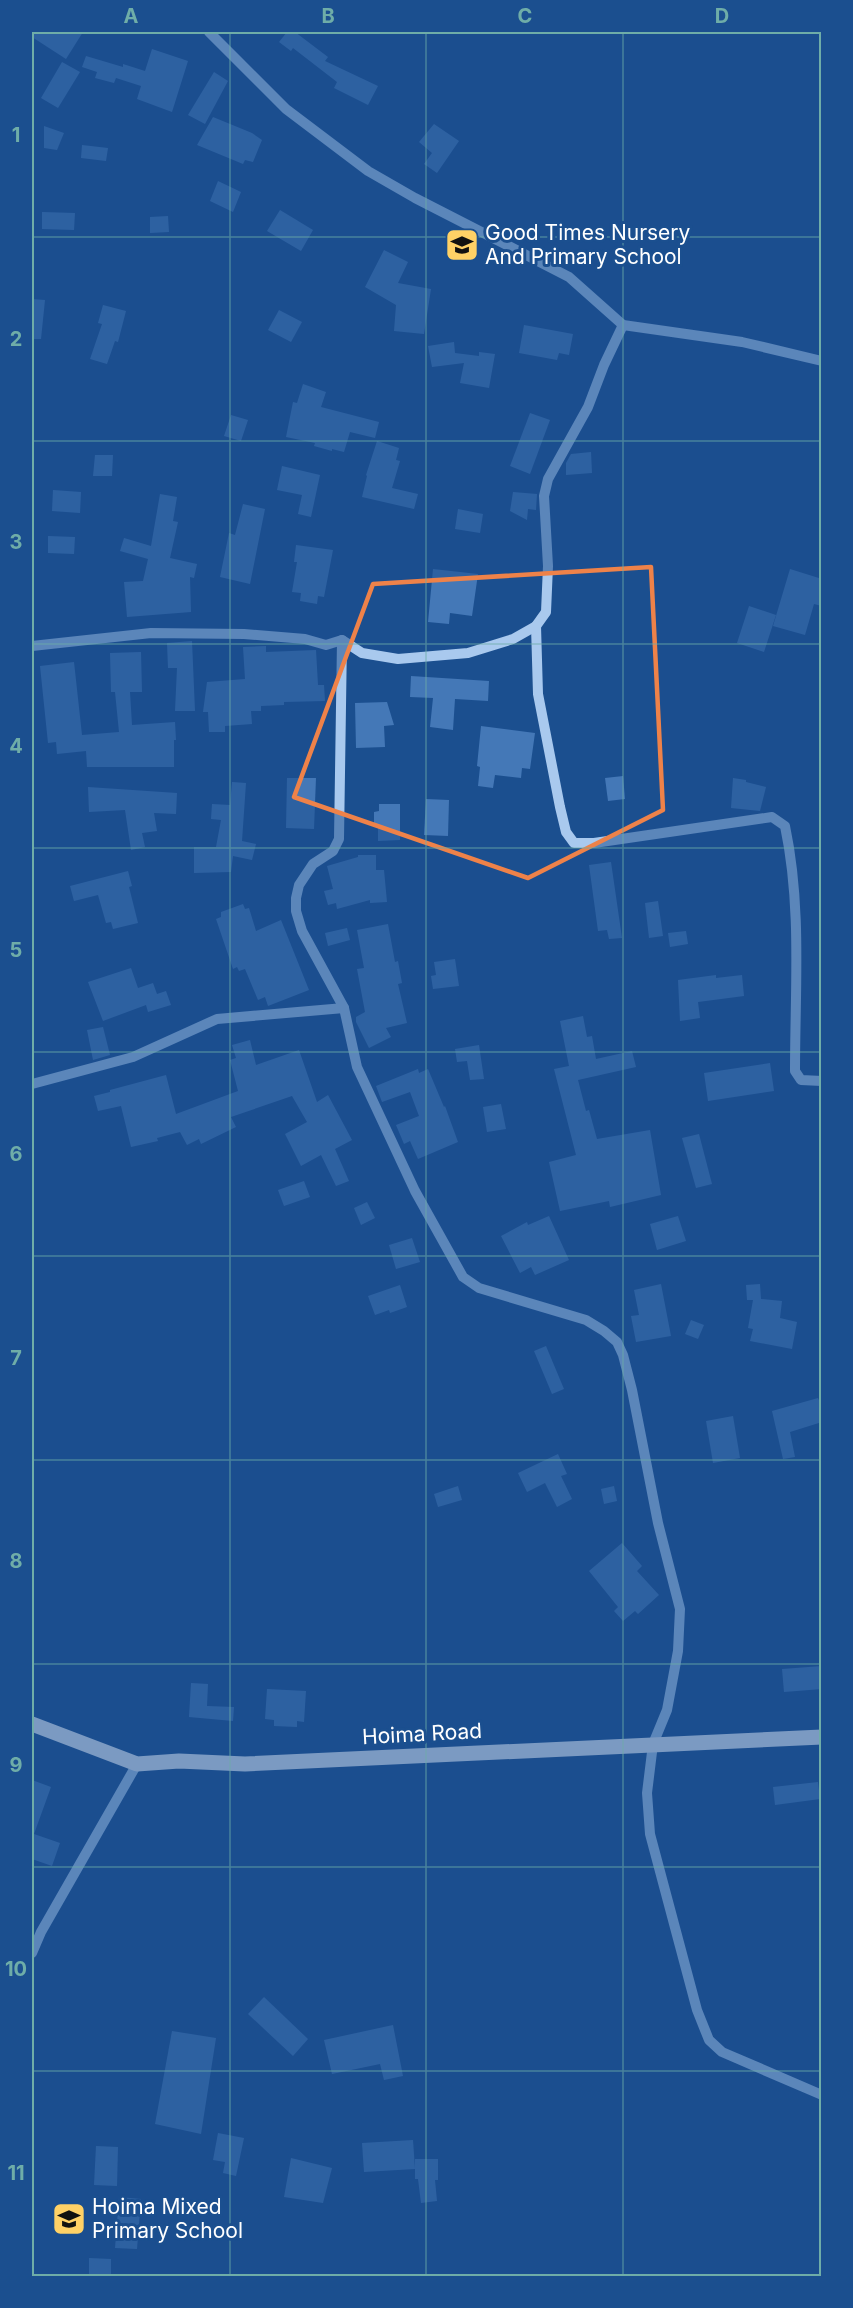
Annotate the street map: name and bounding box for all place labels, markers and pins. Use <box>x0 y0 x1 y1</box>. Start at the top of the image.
place label: Good Times Nursery And Primary School <box>485 220 691 269</box>
school or university icon: Good Times Nursery And Primary School <box>444 227 480 263</box>
place label: Hoima Mixed Primary School <box>92 2194 243 2243</box>
school or university icon: Hoima Mixed Primary School <box>51 2201 87 2237</box>

